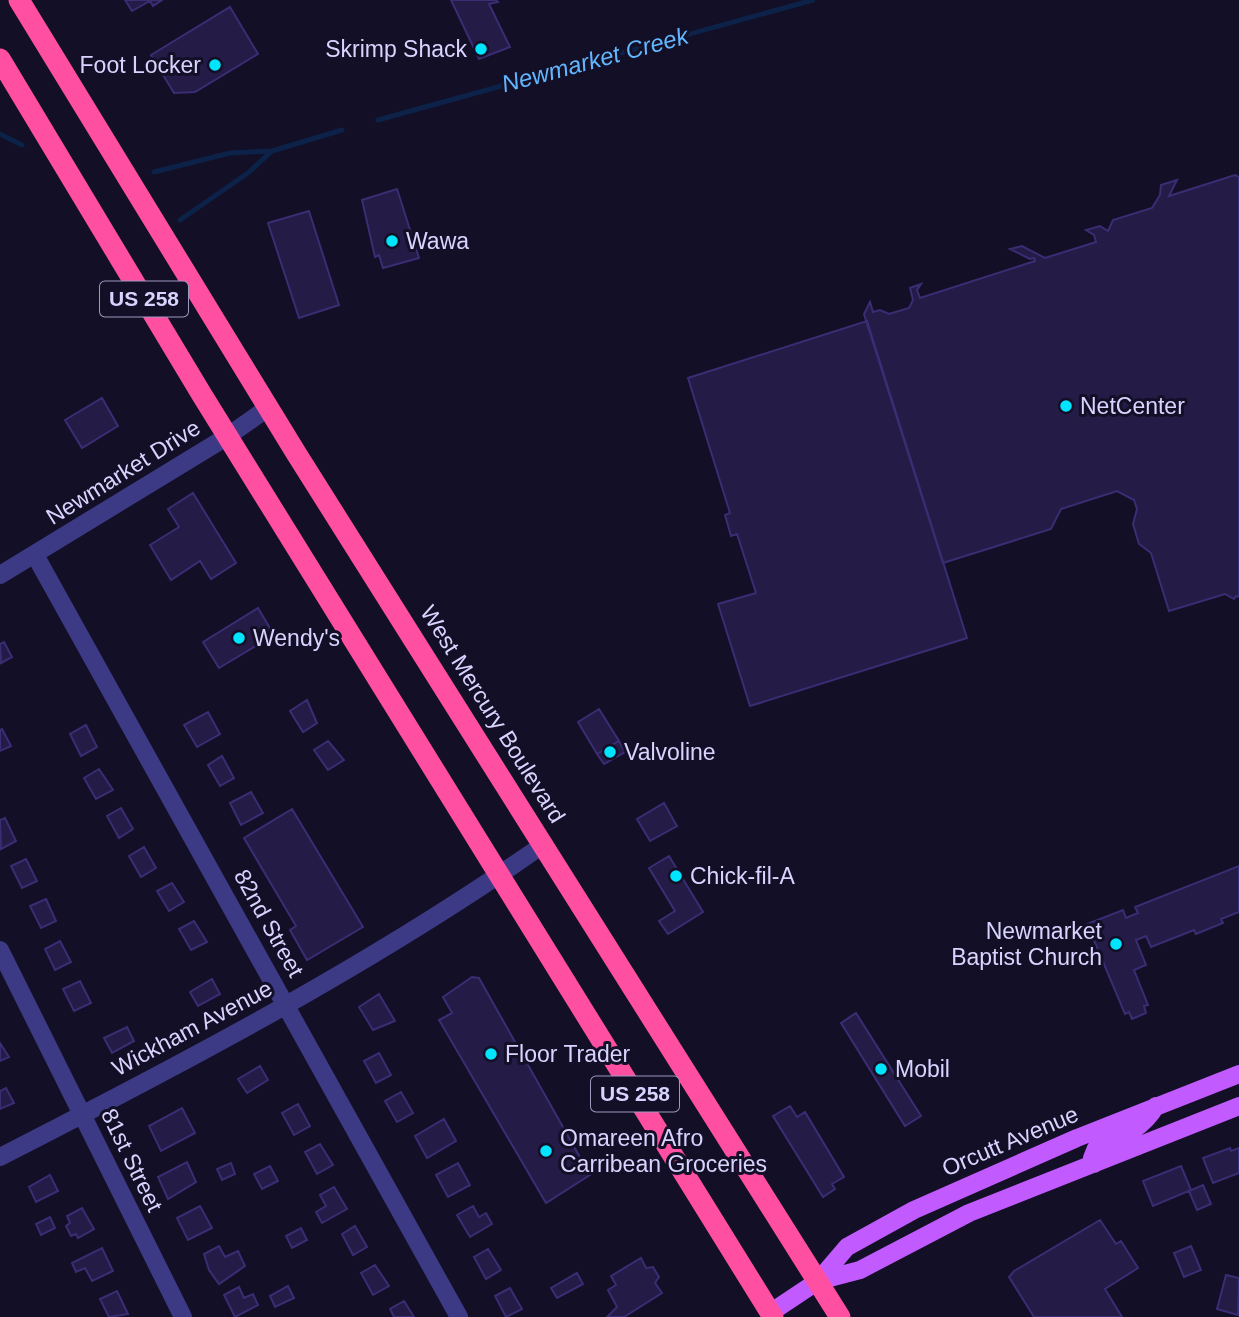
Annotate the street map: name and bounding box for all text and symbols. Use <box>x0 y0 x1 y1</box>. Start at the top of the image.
water label: Newmarket Creek <box>499 21 693 97</box>
place label: Skrimp Shack <box>325 36 467 62</box>
marker: Skrimp Shack <box>473 41 489 57</box>
place label: Foot Locker <box>80 52 201 78</box>
marker: Foot Locker <box>207 57 223 73</box>
place label: Wawa <box>406 228 469 254</box>
marker: Wawa <box>384 233 400 249</box>
road number: US 258 <box>100 282 188 316</box>
place label: NetCenter <box>1080 393 1185 419</box>
marker: NetCenter <box>1058 398 1074 414</box>
street label: Newmarket Drive <box>41 414 205 530</box>
street label: West Mercury Boulevard <box>415 601 571 827</box>
place label: Wendy's <box>253 625 340 651</box>
marker: Wendy's <box>231 630 247 646</box>
place label: Valvoline <box>624 739 716 765</box>
marker: Valvoline <box>602 744 618 760</box>
place label: Chick-fil-A <box>690 863 795 889</box>
street label: 82nd Street <box>229 865 309 982</box>
marker: Chick-fil-A <box>668 868 684 884</box>
place label: Newmarket Baptist Church <box>951 918 1103 970</box>
marker: Newmarket Baptist Church <box>1108 936 1124 952</box>
street label: Wickham Avenue <box>108 975 276 1081</box>
place label: Floor Trader <box>505 1041 631 1067</box>
marker: Floor Trader <box>483 1046 499 1062</box>
place label: Mobil <box>895 1056 950 1082</box>
marker: Mobil <box>873 1061 889 1077</box>
road number: US 258 <box>591 1076 679 1112</box>
street label: Orcutt Avenue <box>938 1101 1082 1181</box>
street label: 81st Street <box>96 1104 168 1216</box>
place label: Omareen Afro Carribean Groceries <box>560 1125 767 1177</box>
marker: Omareen Afro Carribean Groceries <box>538 1143 554 1159</box>

